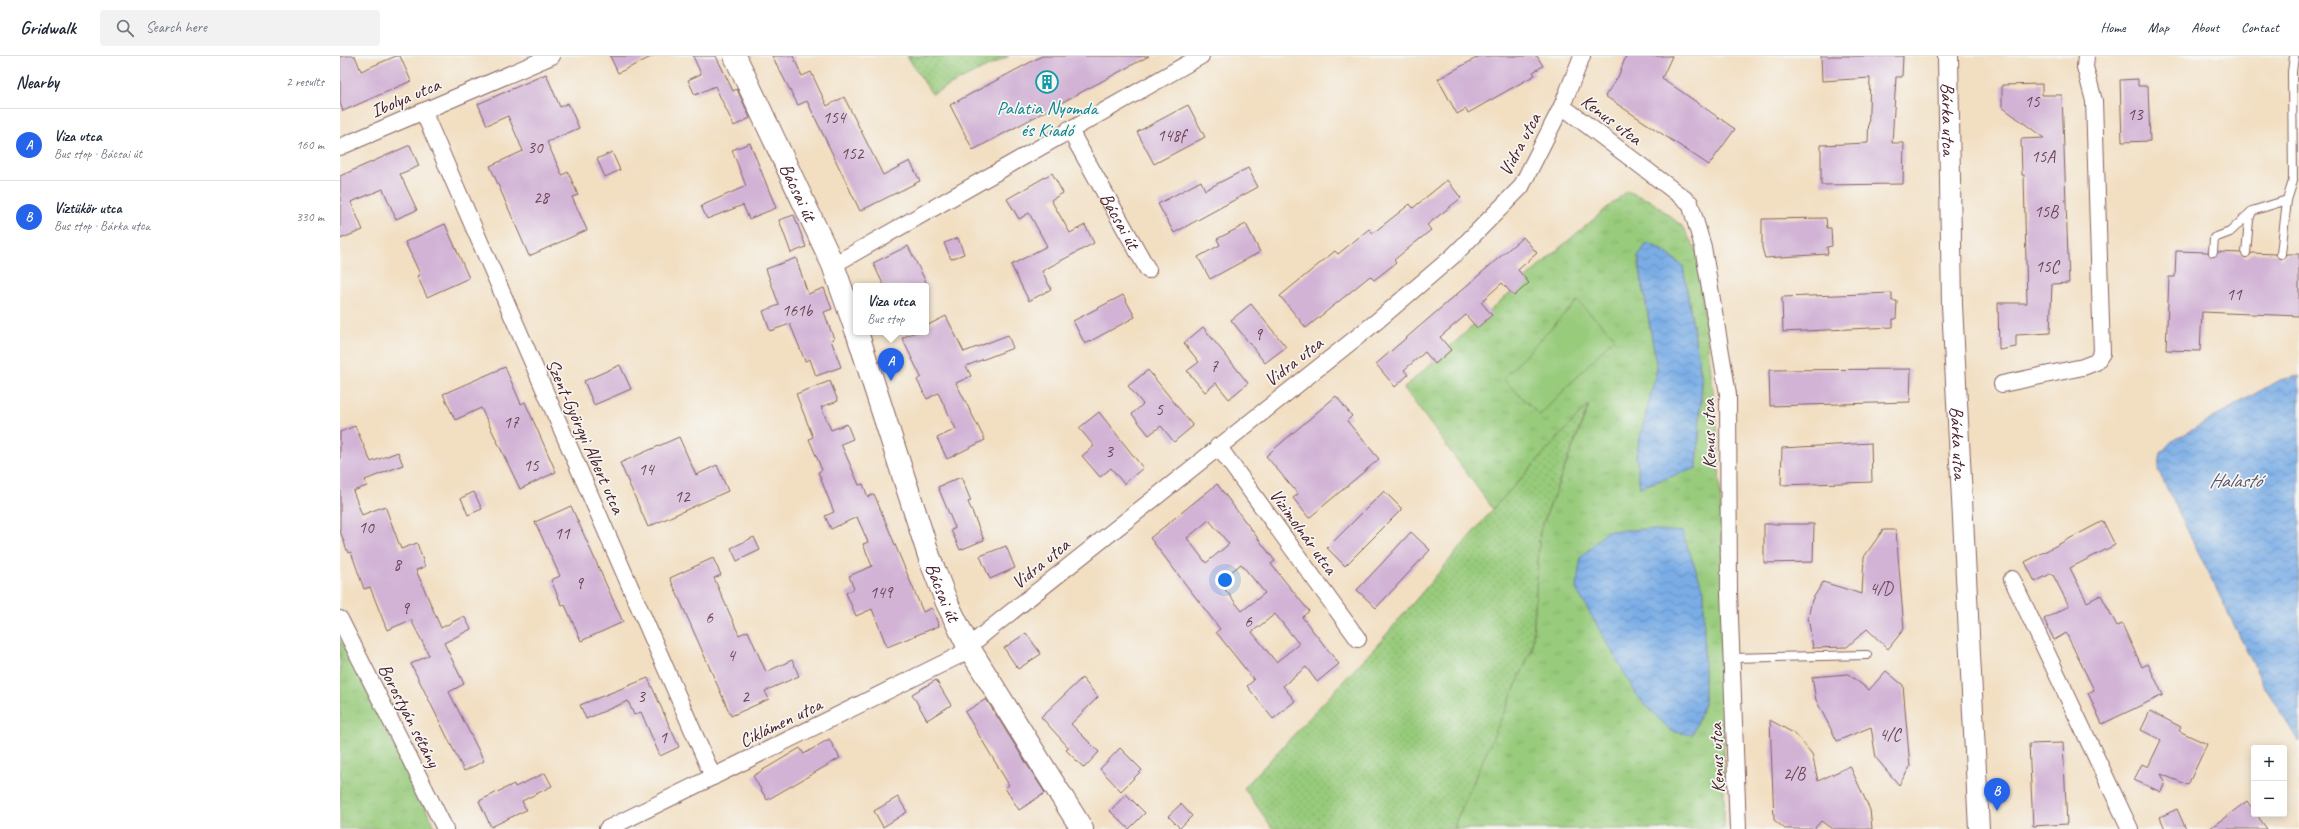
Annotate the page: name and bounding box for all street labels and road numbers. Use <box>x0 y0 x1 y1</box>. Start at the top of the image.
street label: Ibolya utca <box>367 72 445 123</box>
street label: Bárka utca <box>1935 82 1961 158</box>
street label: Kenus utca <box>1576 89 1648 151</box>
street label: Vidra utca <box>1493 107 1547 180</box>
street label: Bácsai út <box>774 159 822 227</box>
street label: Bácsai út <box>1094 189 1146 255</box>
street label: Vidra utca <box>1260 330 1329 392</box>
street label: Szent-Györgyi Albert utca <box>540 355 631 519</box>
street label: Kenus utca <box>1696 397 1722 469</box>
street label: Bárka utca <box>1944 406 1972 482</box>
street label: Vizimolnár utca <box>1264 484 1343 580</box>
street label: Vidra utca <box>1007 532 1076 594</box>
street label: Bácsai út <box>920 560 966 627</box>
street label: Borostyán sétány <box>373 660 446 773</box>
street label: Ciklámen utca <box>735 692 828 753</box>
street label: Kenus utca <box>1704 721 1730 793</box>

